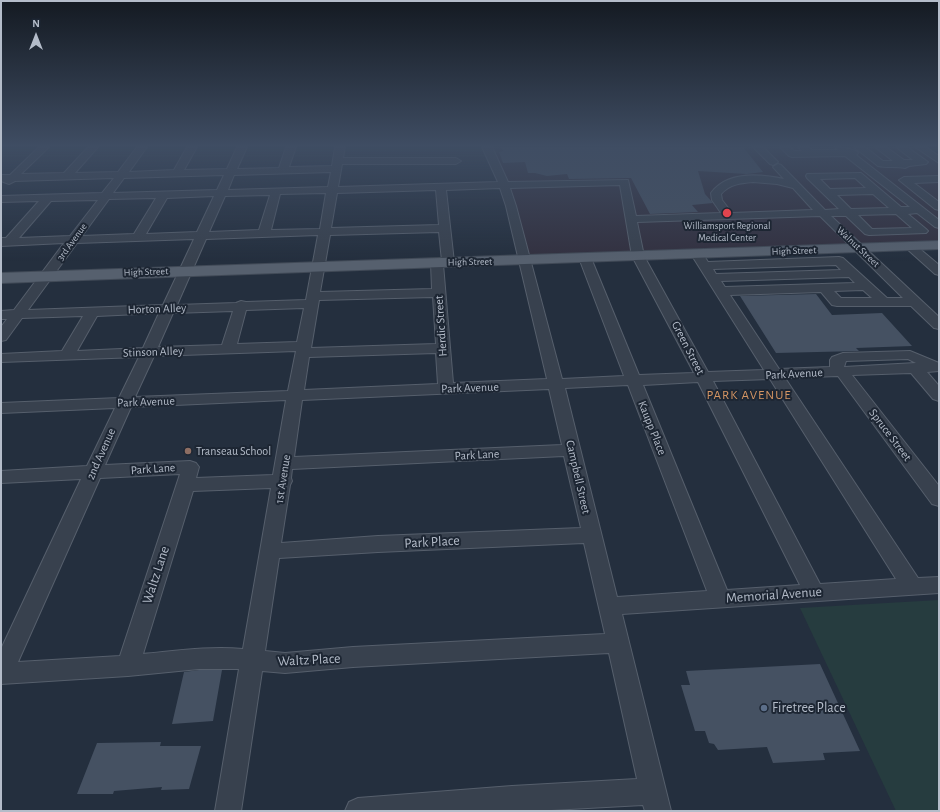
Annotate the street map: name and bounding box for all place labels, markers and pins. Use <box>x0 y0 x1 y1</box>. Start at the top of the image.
marker: Williamsport Regional Medical Center <box>721 207 733 219</box>
place label: Williamsport Regional Medical Center <box>684 220 770 244</box>
place label: Transeau School <box>196 444 271 458</box>
marker: Transeau School <box>183 446 193 456</box>
place label: Firetree Place <box>772 700 846 716</box>
marker: Firetree Place <box>759 703 769 713</box>

